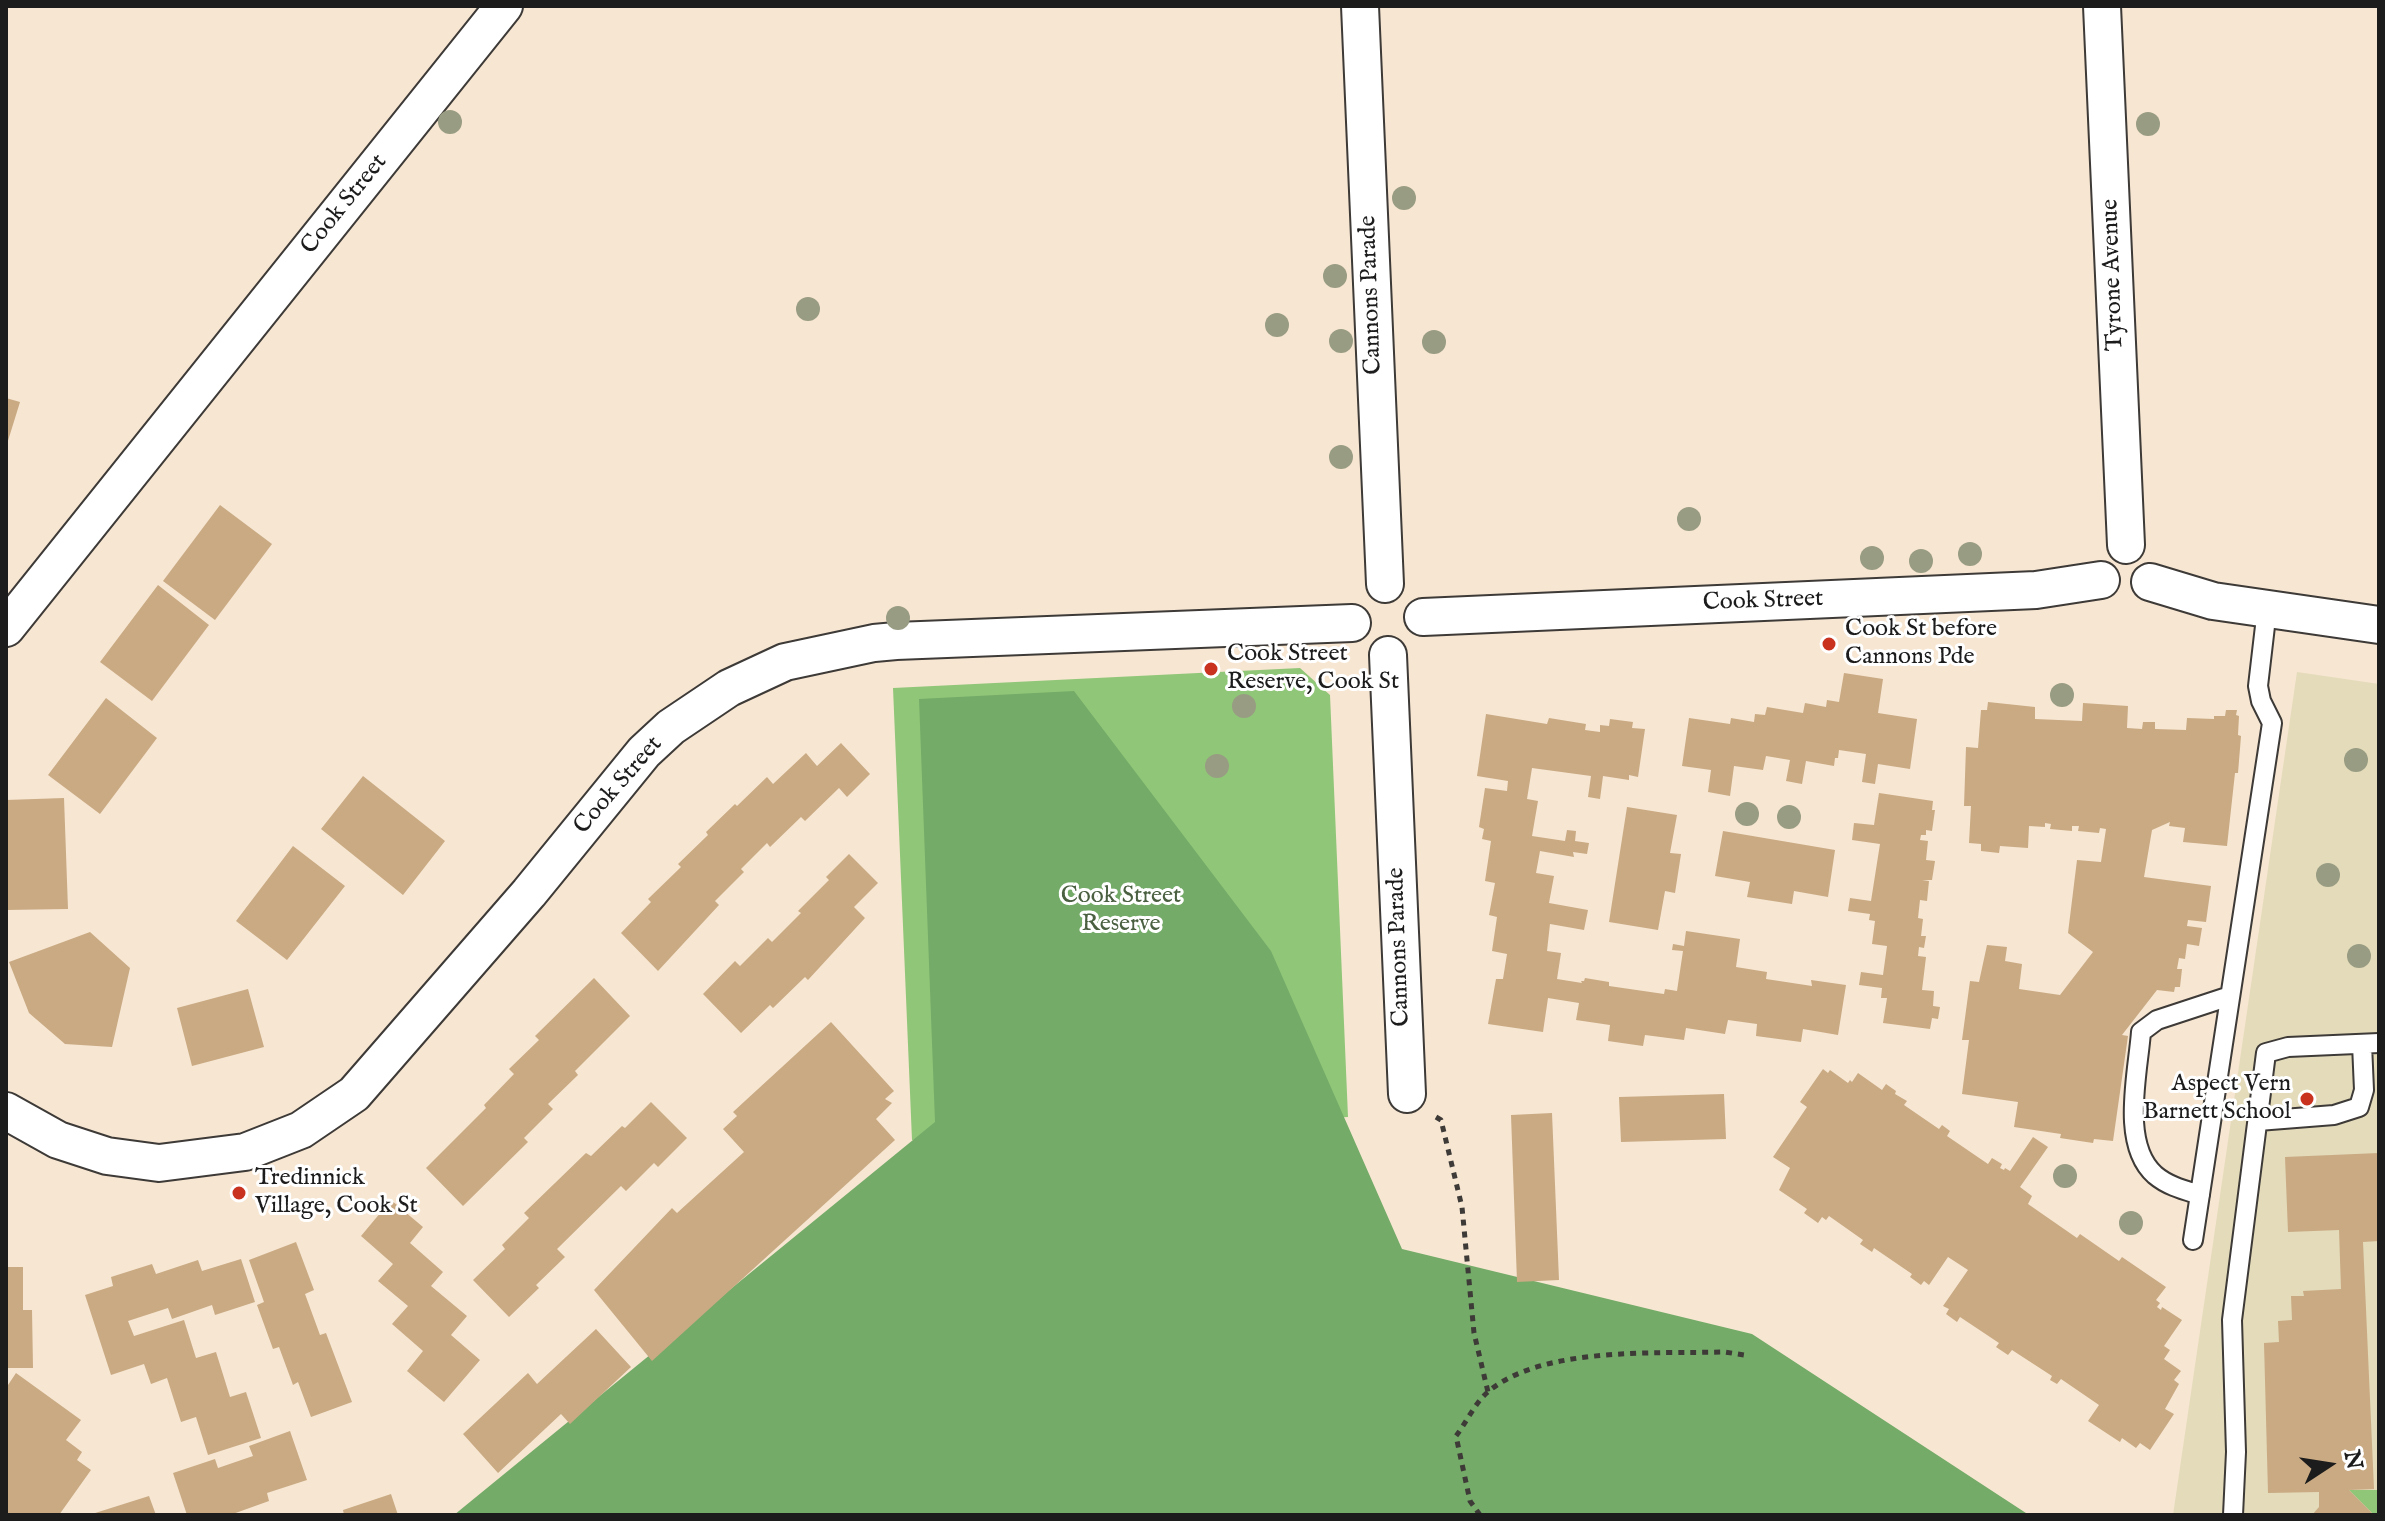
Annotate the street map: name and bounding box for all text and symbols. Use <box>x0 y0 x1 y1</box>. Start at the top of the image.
street label: Cook Street <box>296 149 394 261</box>
street label: Tyrone Avenue <box>2097 198 2131 352</box>
street label: Cannons Parade <box>1355 215 1389 375</box>
street label: Cook Street <box>1702 586 1824 618</box>
place label: Cook St before Cannons Pde <box>1845 616 1997 672</box>
marker: Cook St before Cannons Pde <box>1820 635 1838 653</box>
place label: Cook Street Reserve, Cook St <box>1227 641 1399 697</box>
marker: Cook Street Reserve, Cook St <box>1202 660 1220 678</box>
street label: Cook Street <box>569 731 669 841</box>
street label: Cannons Parade <box>1383 867 1417 1027</box>
park label: Cook Street Reserve <box>1061 883 1181 939</box>
place label: Aspect Vern Barnett School <box>2143 1071 2291 1127</box>
marker: Aspect Vern Barnett School <box>2298 1090 2316 1108</box>
place label: Tredinnick Village, Cook St <box>255 1165 418 1221</box>
marker: Tredinnick Village, Cook St <box>230 1184 248 1202</box>
north arrow <box>2289 1425 2369 1505</box>
text: N <box>2337 1448 2368 1472</box>

